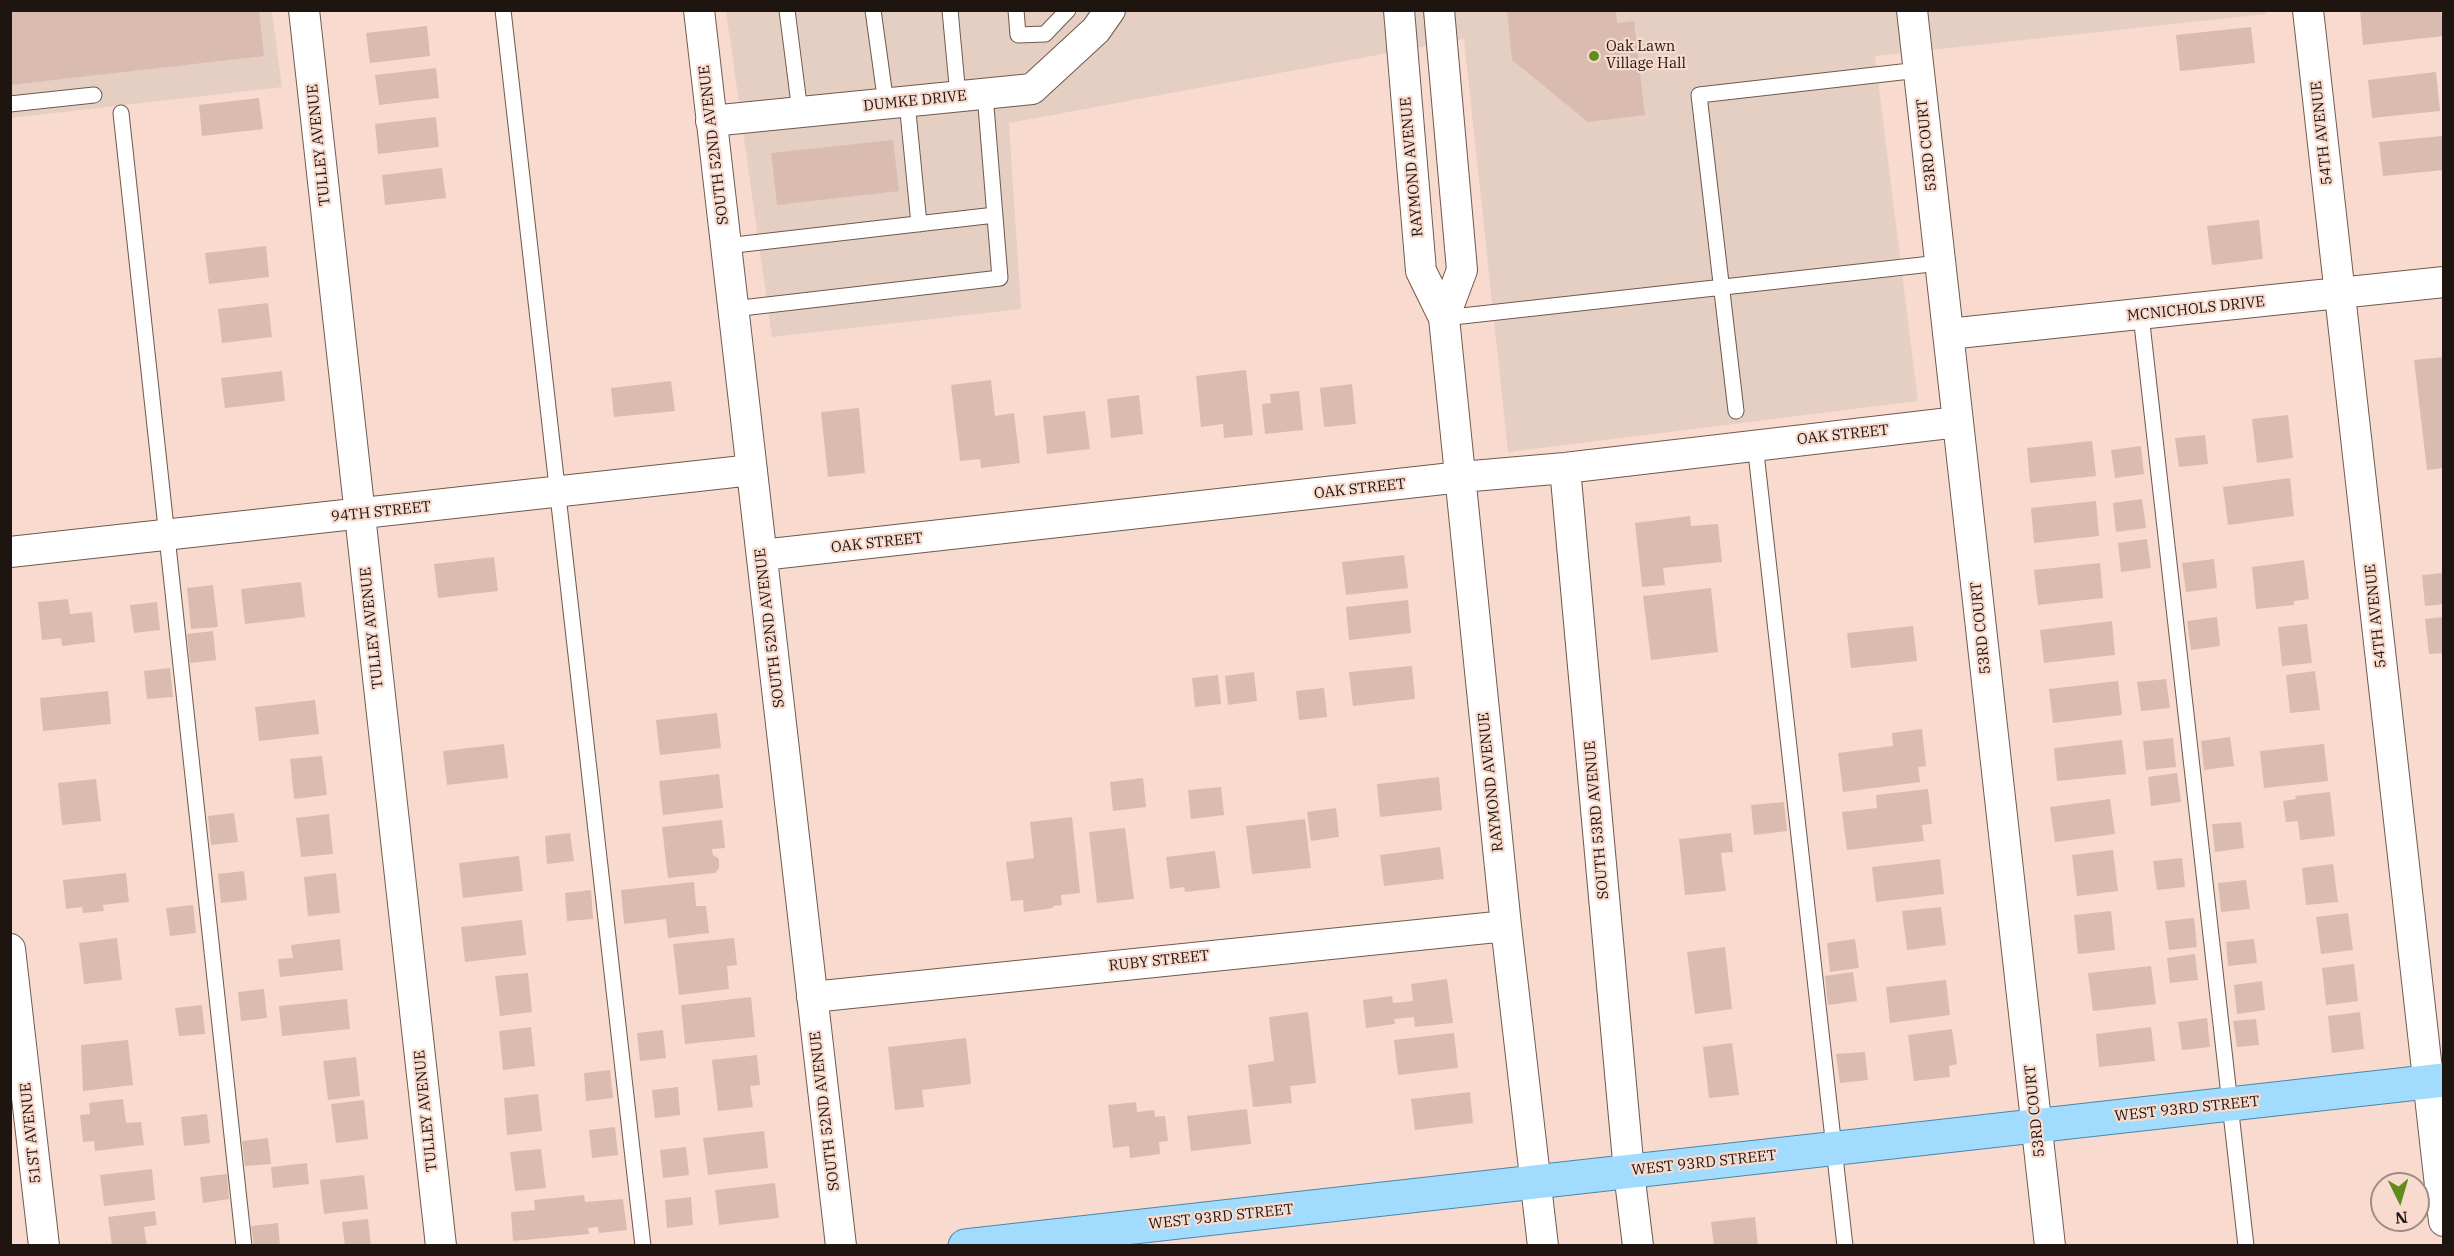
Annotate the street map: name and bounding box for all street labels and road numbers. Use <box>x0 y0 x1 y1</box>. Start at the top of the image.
street label: SOUTH 52ND AVENUE <box>695 64 733 226</box>
street label: 54TH AVENUE <box>2308 80 2336 186</box>
street label: TULLEY AVENUE <box>304 83 334 207</box>
street label: DUMKE DRIVE <box>862 87 968 115</box>
street label: RAYMOND AVENUE <box>1397 96 1427 238</box>
street label: 53RD COURT <box>1913 98 1941 192</box>
street label: MCNICHOLS DRIVE <box>2126 293 2266 325</box>
street label: OAK STREET <box>1796 421 1890 449</box>
street label: OAK STREET <box>1313 475 1407 503</box>
street label: 94TH STREET <box>330 498 432 526</box>
street label: OAK STREET <box>830 529 924 557</box>
street label: SOUTH 52ND AVENUE <box>751 547 789 709</box>
street label: 54TH AVENUE <box>2362 563 2390 669</box>
street label: TULLEY AVENUE <box>357 566 387 690</box>
street label: 53RD COURT <box>1967 581 1995 675</box>
street label: RAYMOND AVENUE <box>1475 711 1507 853</box>
street label: SOUTH 53RD AVENUE <box>1581 740 1613 900</box>
street label: RUBY STREET <box>1108 947 1210 975</box>
street label: SOUTH 52ND AVENUE <box>806 1030 844 1192</box>
street label: TULLEY AVENUE <box>411 1049 441 1173</box>
street label: 53RD COURT <box>2021 1064 2049 1158</box>
street label: 51ST AVENUE <box>17 1082 45 1184</box>
street label: WEST 93RD STREET <box>2114 1092 2260 1126</box>
street label: WEST 93RD STREET <box>1631 1146 1777 1180</box>
street label: WEST 93RD STREET <box>1148 1200 1294 1234</box>

